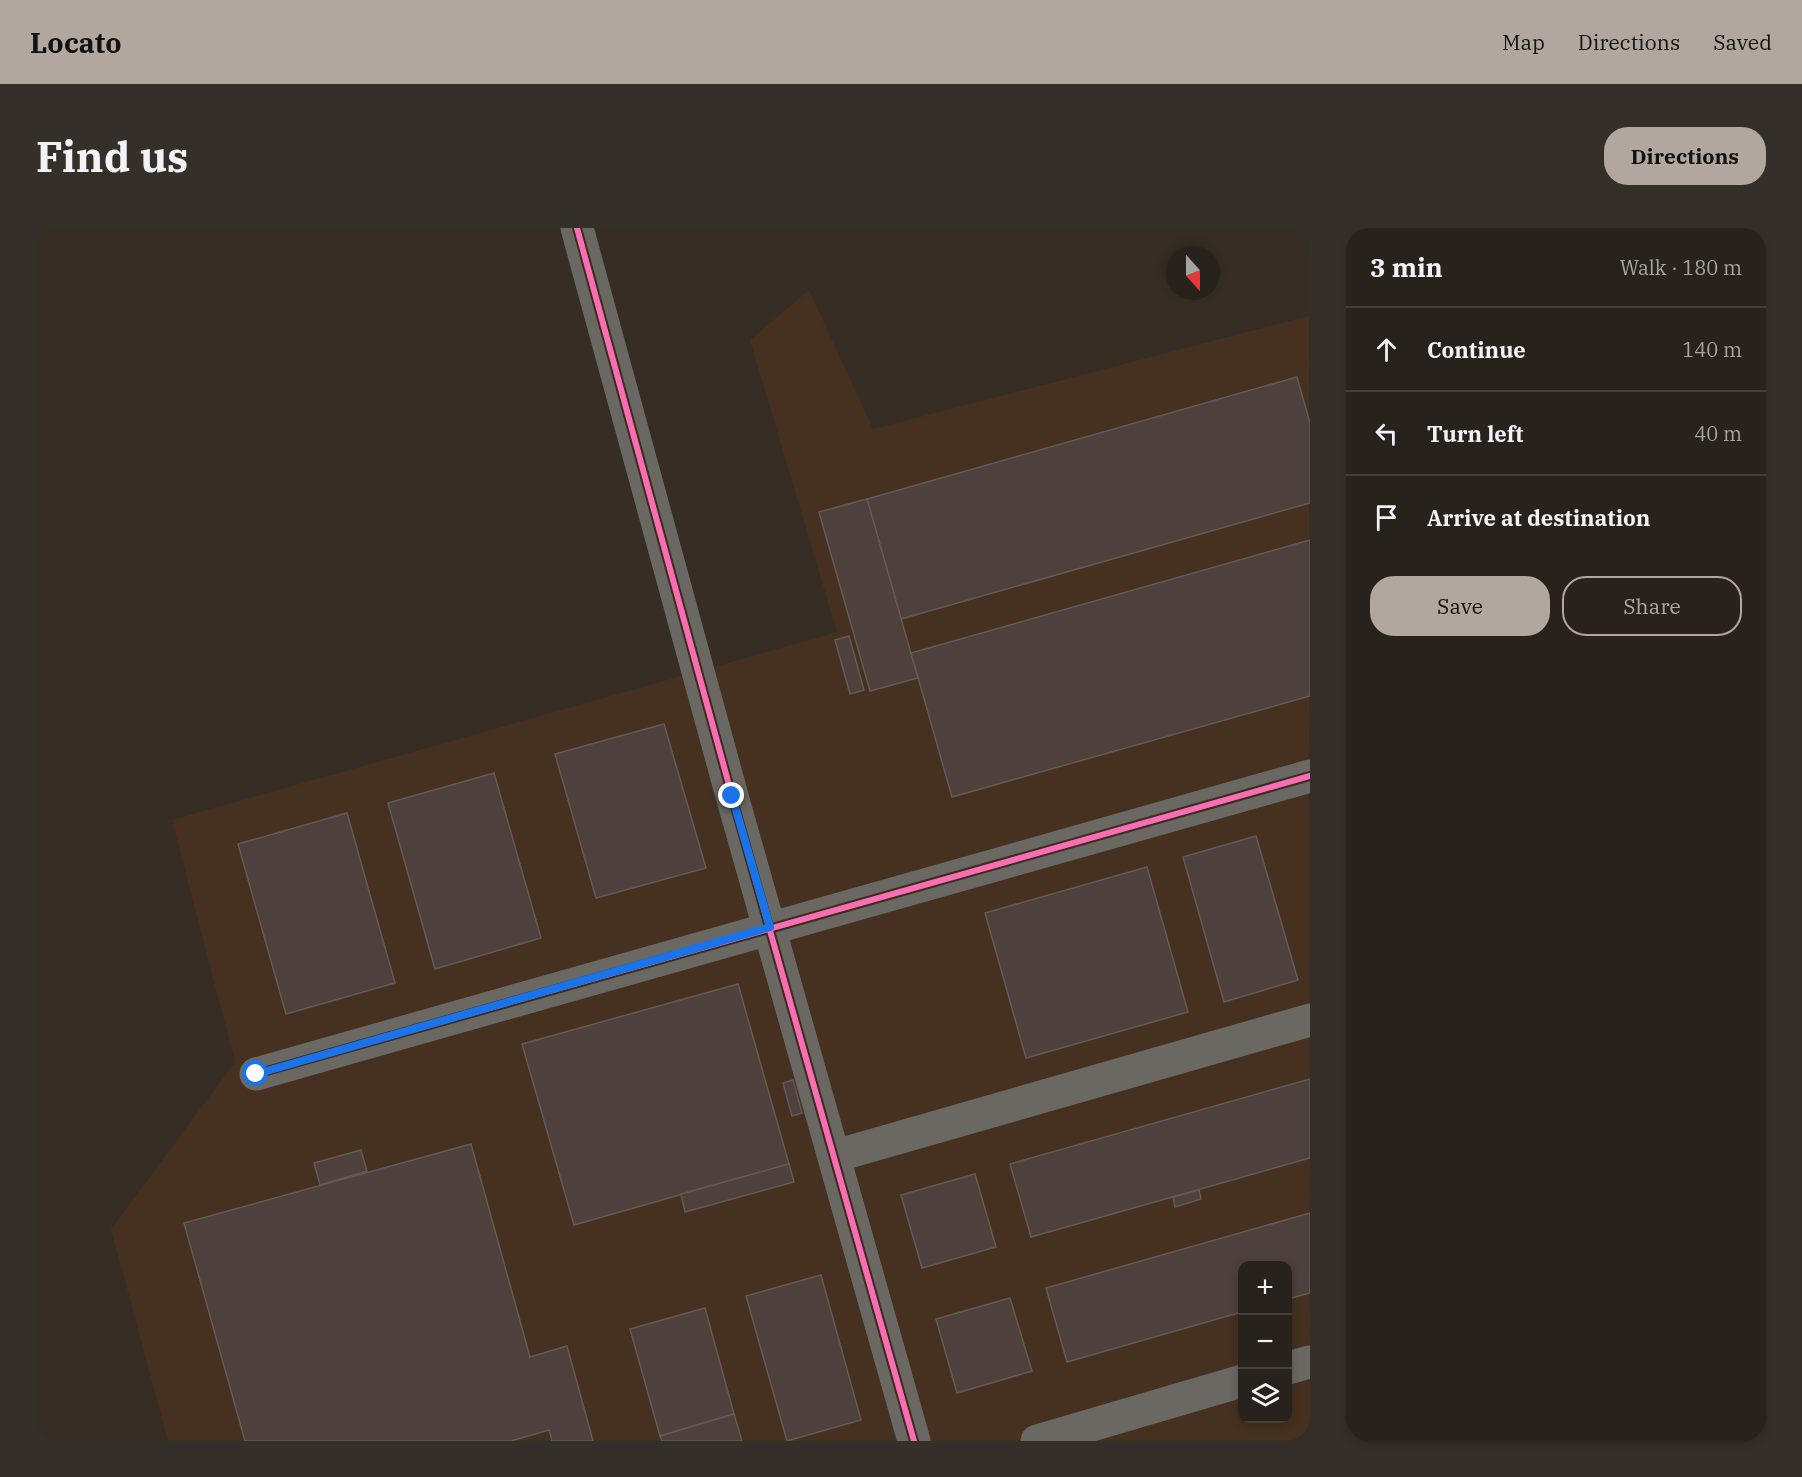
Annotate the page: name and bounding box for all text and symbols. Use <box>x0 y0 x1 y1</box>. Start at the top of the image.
text: Locato <box>30 24 122 61</box>
text: Map <box>1502 28 1545 56</box>
text: Directions <box>1578 28 1680 56</box>
text: Saved <box>1713 28 1772 56</box>
button: Directions <box>1604 127 1766 185</box>
text: Find us <box>36 129 188 184</box>
north arrow <box>1166 246 1220 300</box>
text: 3 min <box>1370 250 1443 284</box>
text: Walk · 180 m <box>1620 254 1742 281</box>
icon: ahead <box>1370 333 1403 366</box>
text: Continue <box>1427 335 1526 364</box>
text: 140 m <box>1682 336 1742 363</box>
icon: left <box>1370 417 1403 450</box>
text: Turn left <box>1427 419 1523 448</box>
text: 40 m <box>1694 420 1742 447</box>
icon: arrive <box>1370 501 1403 534</box>
text: Arrive at destination <box>1427 503 1650 532</box>
button: Save <box>1370 576 1550 636</box>
button: Share <box>1562 576 1742 636</box>
route end <box>718 782 744 808</box>
route start <box>242 1060 268 1086</box>
map controls <box>1238 1261 1292 1423</box>
button: + <box>1238 1261 1292 1315</box>
button: − <box>1238 1315 1292 1369</box>
button: layers <box>1238 1369 1292 1423</box>

